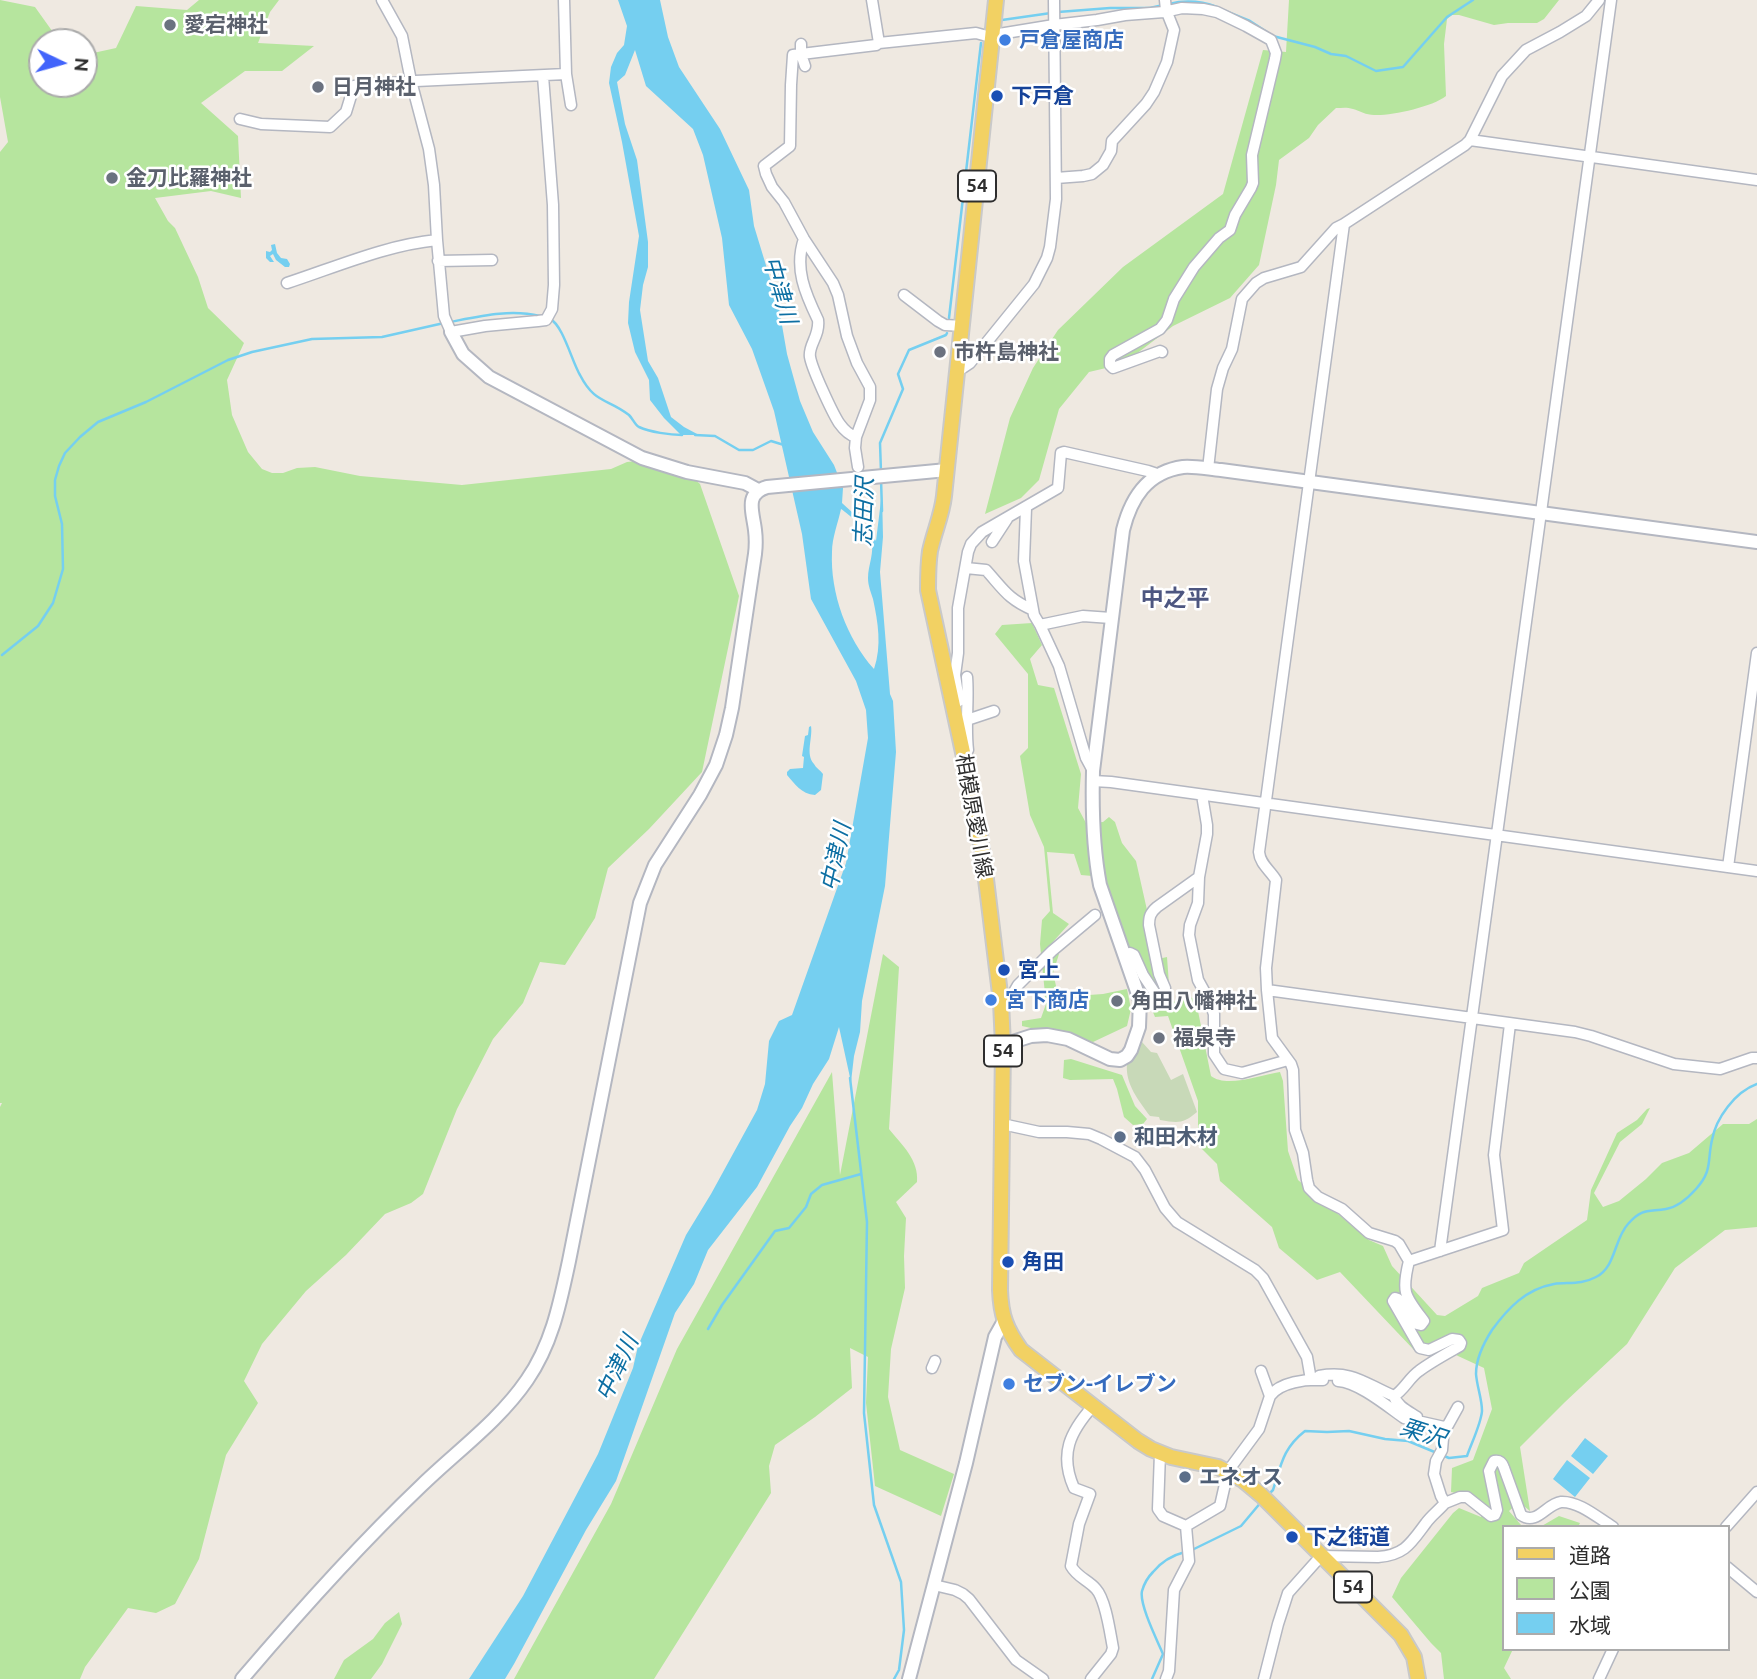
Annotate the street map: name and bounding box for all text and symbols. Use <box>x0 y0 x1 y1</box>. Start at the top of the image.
place label: 愛宕神社 <box>184 12 268 38</box>
marker: 愛宕神社 <box>162 17 178 33</box>
place label: 戸倉屋商店 <box>1019 27 1124 53</box>
north arrow <box>28 28 98 98</box>
marker: 戸倉屋商店 <box>997 32 1013 48</box>
text: N <box>70 57 94 73</box>
place label: 日月神社 <box>332 74 416 100</box>
marker: 日月神社 <box>310 79 326 95</box>
place label: 下戸倉 <box>1011 83 1074 109</box>
marker: 下戸倉 <box>989 88 1005 104</box>
place label: 金刀比羅神社 <box>126 165 252 191</box>
marker: 金刀比羅神社 <box>104 170 120 186</box>
road number: 54 <box>958 170 996 202</box>
water label: 中津川 <box>757 253 803 327</box>
place label: 市杵島神社 <box>954 339 1059 365</box>
marker: 市杵島神社 <box>932 344 948 360</box>
water label: 志田沢 <box>849 477 879 547</box>
district label: 中之平 <box>1141 584 1209 612</box>
street label: 相模原愛川線 <box>951 752 997 880</box>
water label: 中津川 <box>815 820 857 894</box>
place label: 宮上 <box>1018 957 1060 983</box>
marker: 宮上 <box>996 962 1012 978</box>
place label: 宮下商店 <box>1005 987 1089 1013</box>
place label: 角田八幡神社 <box>1131 988 1257 1014</box>
marker: 宮下商店 <box>983 992 999 1008</box>
marker: 角田八幡神社 <box>1109 993 1125 1009</box>
place label: 福泉寺 <box>1173 1025 1236 1051</box>
marker: 福泉寺 <box>1151 1030 1167 1046</box>
road number: 54 <box>984 1036 1022 1066</box>
place label: 和田木材 <box>1134 1124 1218 1150</box>
marker: 和田木材 <box>1112 1129 1128 1145</box>
place label: 角田 <box>1022 1249 1064 1275</box>
marker: 角田 <box>1000 1254 1016 1270</box>
water label: 中津川 <box>590 1331 644 1405</box>
place label: セブン-イレブン <box>1023 1371 1177 1397</box>
marker: セブン-イレブン <box>1001 1376 1017 1392</box>
water label: 栗沢 <box>1397 1413 1449 1453</box>
place label: エネオス <box>1199 1464 1283 1490</box>
marker: エネオス <box>1177 1469 1193 1485</box>
place label: 下之街道 <box>1306 1524 1390 1550</box>
legend <box>1502 1525 1729 1651</box>
marker: 下之街道 <box>1284 1529 1300 1545</box>
text: 道路 <box>1569 1543 1611 1567</box>
road number: 54 <box>1334 1572 1372 1602</box>
text: 公園 <box>1569 1578 1611 1602</box>
text: 水域 <box>1569 1613 1611 1637</box>

